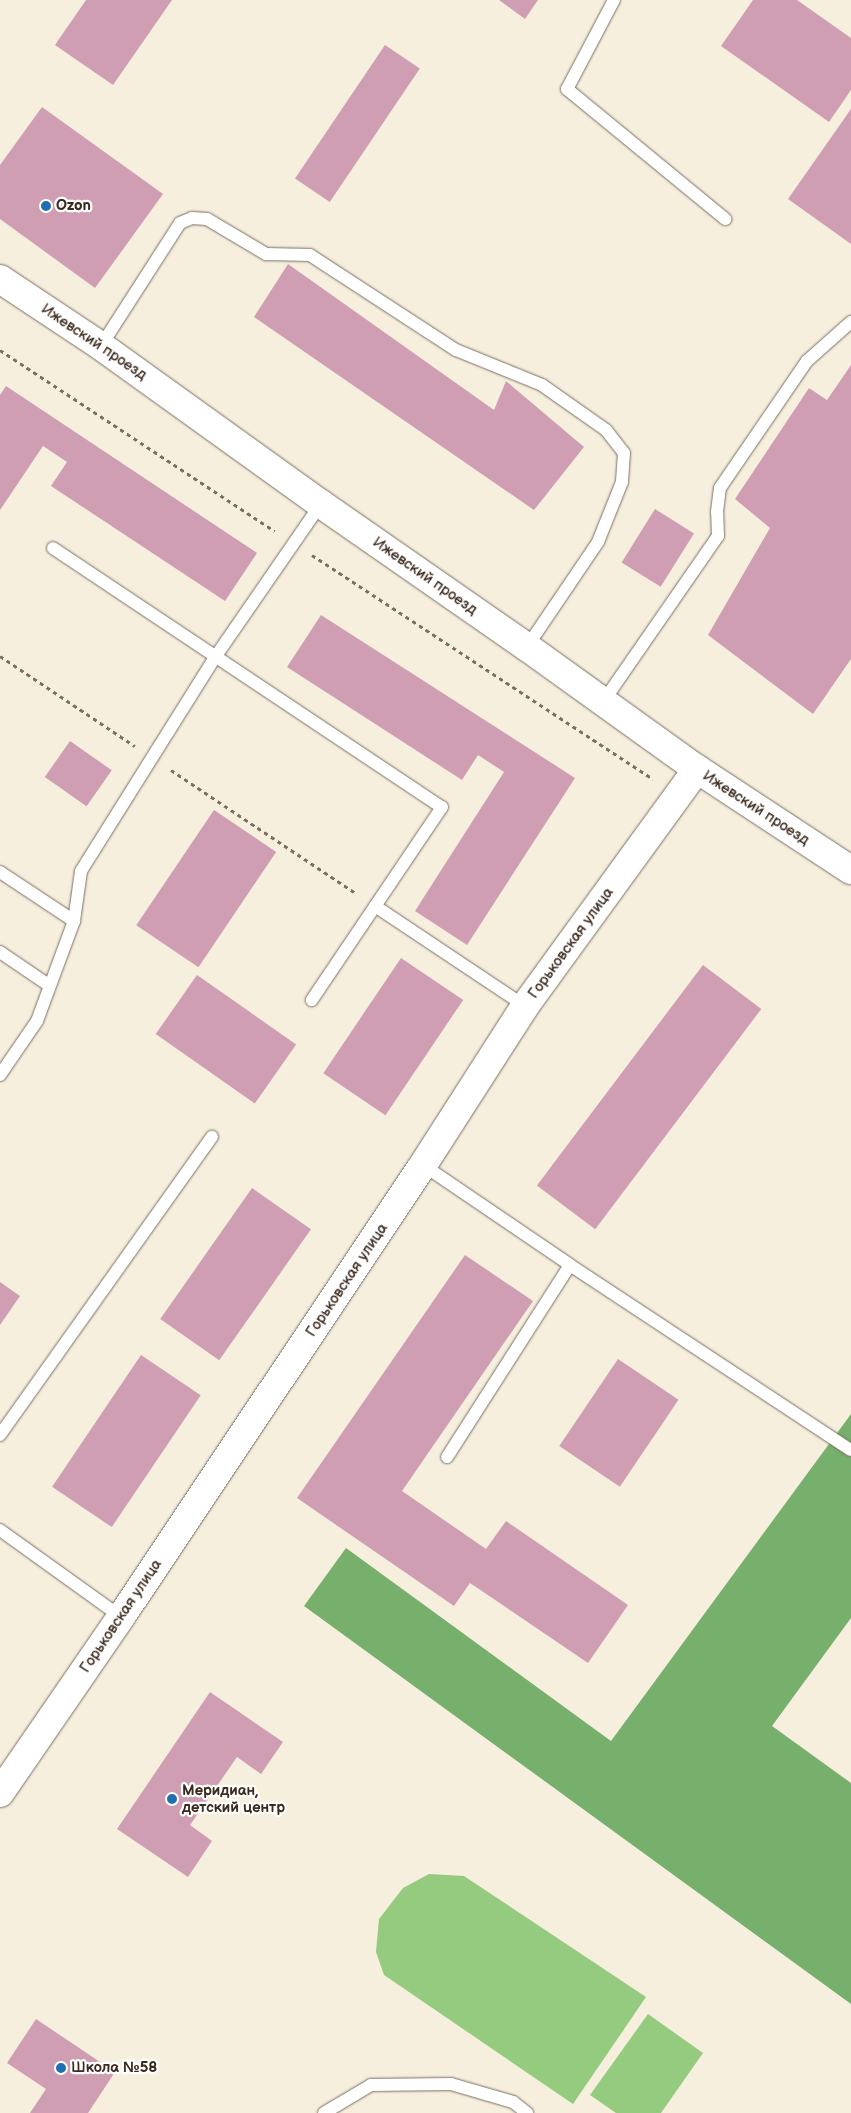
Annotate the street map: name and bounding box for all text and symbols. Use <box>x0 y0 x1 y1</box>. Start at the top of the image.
place label: Ozon <box>56 197 91 215</box>
marker: Ozon <box>40 200 52 212</box>
street label: Ижевский проезд <box>38 300 150 384</box>
street label: Ижевский проезд <box>369 533 481 619</box>
street label: Ижевский проезд <box>699 767 813 849</box>
street label: Горьковская улица <box>525 884 617 1002</box>
street label: Горьковская улица <box>302 1220 392 1340</box>
street label: Горьковская улица <box>76 1556 166 1676</box>
place label: Меридиан, детский центр <box>182 1781 285 1816</box>
marker: Меридиан, детский центр <box>166 1793 178 1805</box>
place label: Школа №58 <box>71 2059 157 2077</box>
marker: Школа №58 <box>55 2062 67 2074</box>

